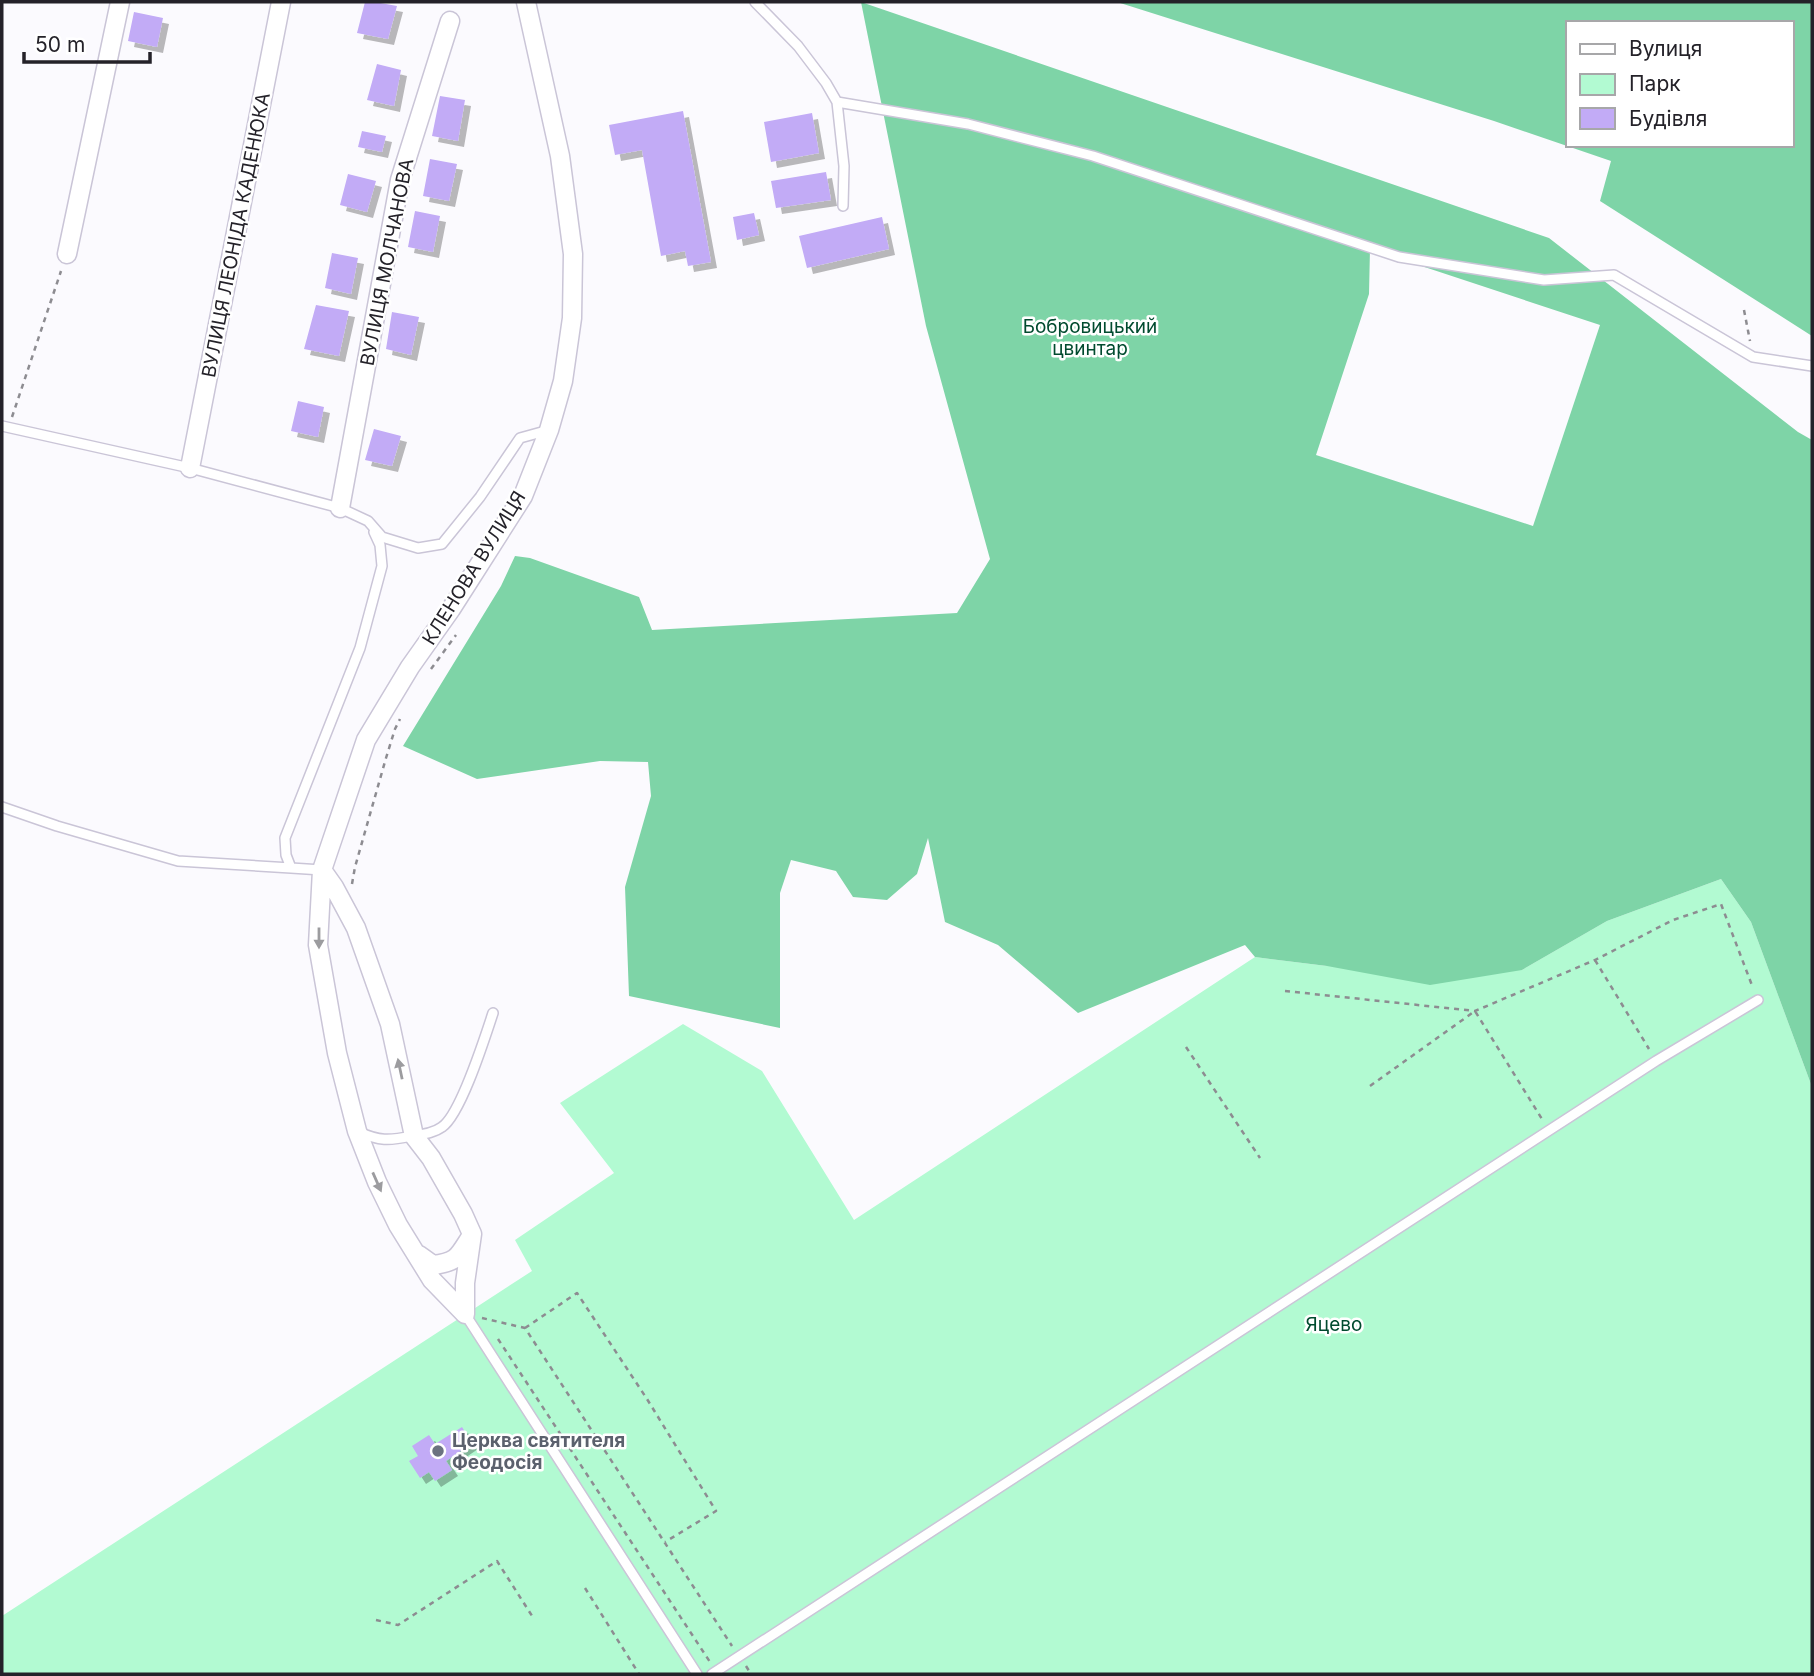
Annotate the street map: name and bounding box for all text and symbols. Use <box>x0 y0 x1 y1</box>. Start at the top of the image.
scale bar <box>24 21 150 65</box>
legend <box>1566 21 1793 147</box>
text: 50 m <box>35 32 85 57</box>
text: Вулиця <box>1629 36 1702 61</box>
text: Парк <box>1629 71 1681 96</box>
street label: ВУЛИЦЯ ЛЕОНІДА КАДЕНЮКА <box>197 91 275 379</box>
text: Будівля <box>1629 106 1707 131</box>
street label: ВУЛИЦЯ МОЛЧАНОВА <box>356 156 418 368</box>
park label: Бобровицький цвинтар <box>1023 315 1157 360</box>
street label: КЛЕНОВА ВУЛИЦЯ <box>417 487 531 649</box>
one-way arrow <box>313 927 325 949</box>
one-way arrow <box>394 1058 405 1080</box>
one-way arrow <box>371 1172 383 1192</box>
park label: Яцево <box>1306 1313 1362 1336</box>
place label: Церква святителя Феодосія <box>452 1429 625 1474</box>
marker: Церква святителя Феодосія <box>430 1443 446 1459</box>

